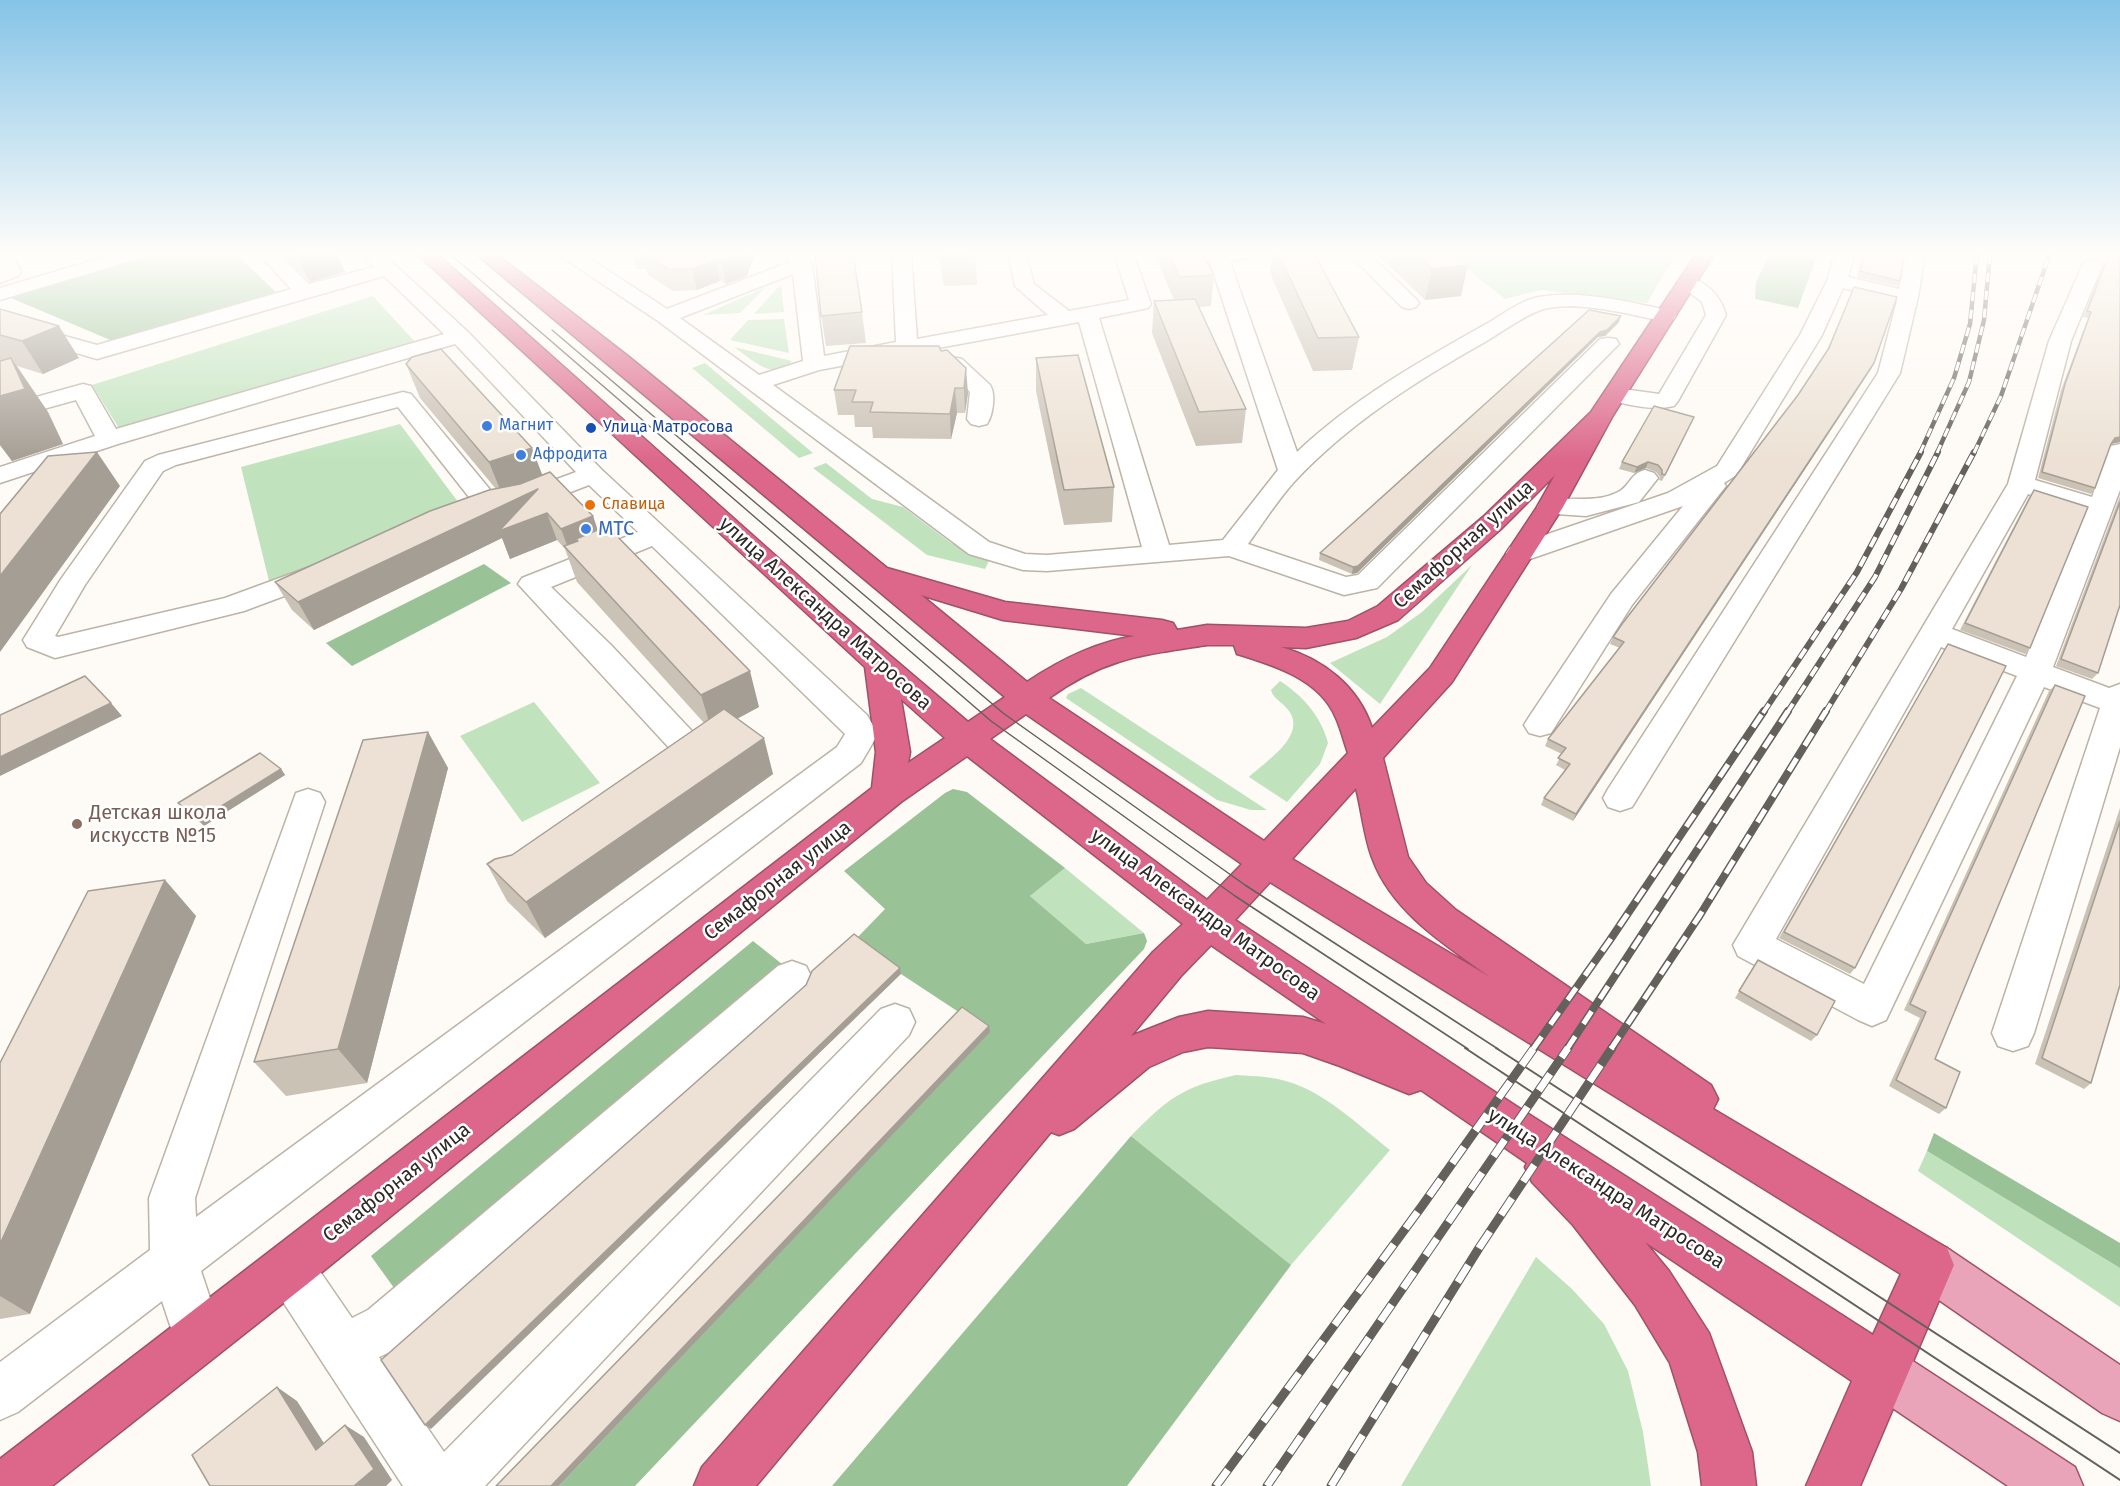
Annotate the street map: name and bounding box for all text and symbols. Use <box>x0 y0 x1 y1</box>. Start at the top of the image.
place label: Магнит <box>499 416 553 436</box>
place label: Улица Матросова <box>603 418 733 438</box>
marker: Магнит <box>480 419 494 433</box>
marker: Улица Матросова <box>584 421 598 435</box>
place label: Афродита <box>533 445 608 465</box>
marker: Афродита <box>514 448 528 462</box>
street label: Семафорная улица <box>1389 476 1539 614</box>
place label: Славица <box>602 495 666 515</box>
marker: Славица <box>583 498 597 512</box>
street label: улица Александра Матросова <box>714 512 936 716</box>
place label: МТС <box>598 517 634 541</box>
marker: МТС <box>579 522 593 536</box>
place label: Детская школа искусств №15 <box>89 801 227 848</box>
street label: Семафорная улица <box>699 816 857 946</box>
marker: Детская школа искусств №15 <box>70 817 84 831</box>
street label: улица Александра Матросова <box>1086 824 1324 1006</box>
street label: улица Александра Матросова <box>1483 1103 1729 1275</box>
street label: Семафорная улица <box>318 1118 476 1248</box>

